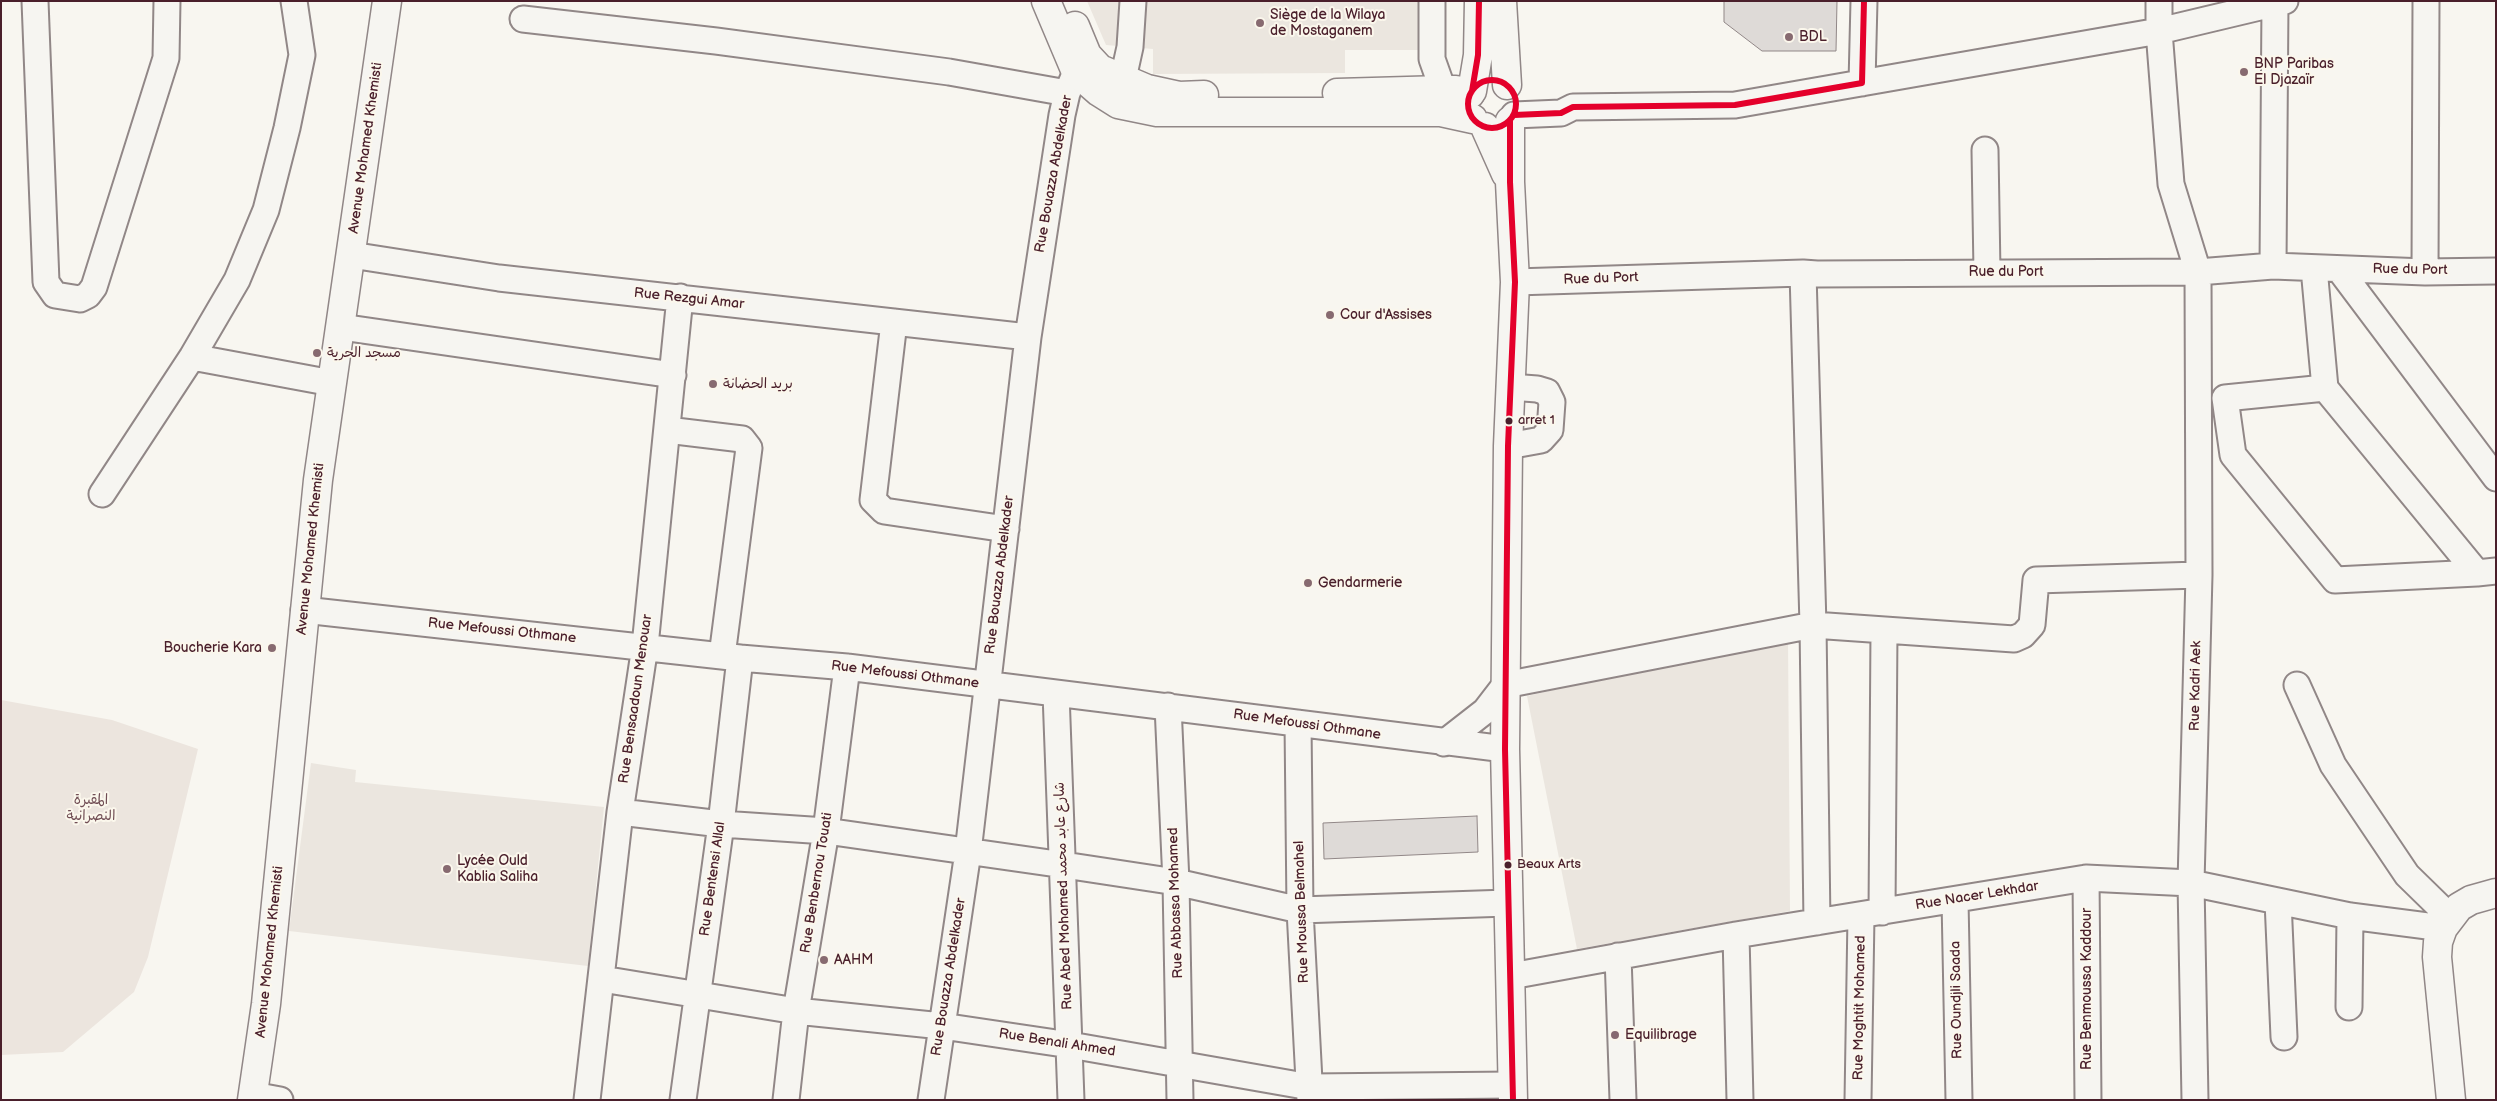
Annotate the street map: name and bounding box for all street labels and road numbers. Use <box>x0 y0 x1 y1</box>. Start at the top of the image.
street label: Avenue Mohamed Khemisti <box>346 61 386 235</box>
street label: Rue Bouazza Abdelkader <box>1032 94 1076 254</box>
street label: Rue du Port <box>2372 261 2448 279</box>
street label: Rue du Port <box>1968 264 2044 280</box>
street label: Rue du Port <box>1563 269 1639 289</box>
street label: Rue Rezgui Amar <box>633 285 745 313</box>
street label: Avenue Mohamed Khemisti <box>294 462 328 636</box>
street label: Rue Bouazza Abdelkader <box>982 495 1018 655</box>
street label: Rue Bensaadoun Menouar <box>616 613 656 785</box>
street label: Rue Mefoussi Othmane <box>427 615 577 647</box>
street label: Rue Kadri Aek <box>2187 641 2205 731</box>
street label: Rue Mefoussi Othmane <box>830 658 980 692</box>
street label: Rue Mefoussi Othmane <box>1232 706 1382 744</box>
street label: Rue Abed Mohamed شارع عابد محمد <box>1052 782 1076 1010</box>
street label: Rue Benbernou Touati <box>798 811 836 955</box>
street label: Rue Bentensi Allal <box>697 821 729 937</box>
street label: Rue Abbassa Mohamed <box>1165 827 1187 979</box>
street label: Rue Moussa Belmahel <box>1291 840 1313 984</box>
street label: Avenue Mohamed Khemisti <box>253 865 287 1039</box>
street label: Rue Nacer Lekhdar <box>1914 878 2040 914</box>
street label: Rue Bouazza Abdelkader <box>928 897 970 1057</box>
street label: Rue Benmoussa Kaddour <box>2079 908 2095 1070</box>
street label: Rue Moghtit Mohamed <box>1850 935 1870 1081</box>
street label: Rue Oundjli Saada <box>1948 941 1966 1059</box>
street label: Rue Benali Ahmed <box>997 1025 1117 1061</box>

